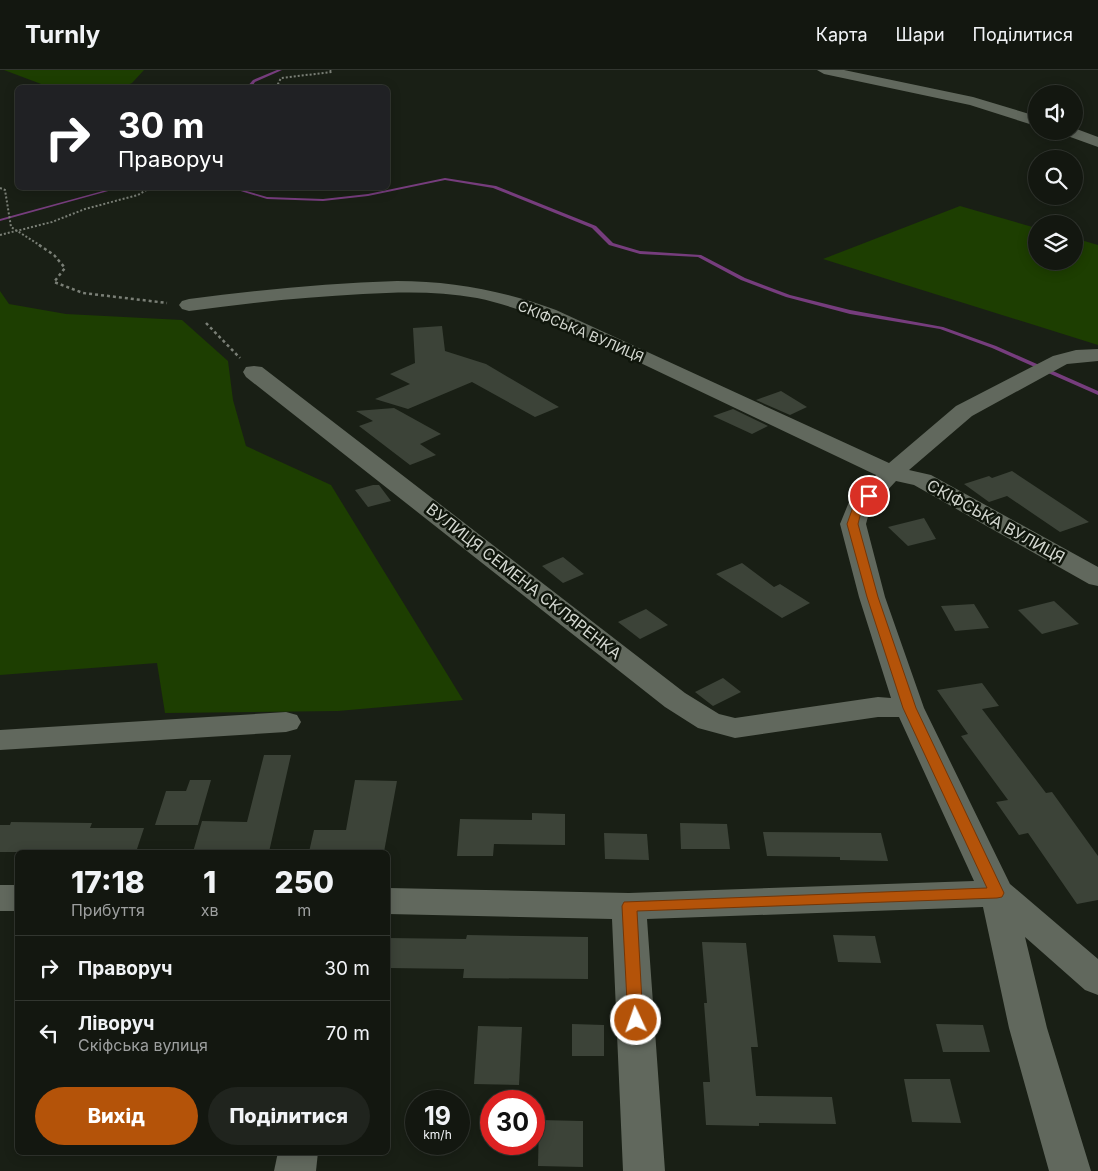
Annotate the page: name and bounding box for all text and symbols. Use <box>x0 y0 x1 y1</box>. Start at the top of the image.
text: Turnly <box>25 20 100 49</box>
text: Карта <box>816 24 868 45</box>
text: Шари <box>896 24 945 45</box>
text: Поділитися <box>973 24 1073 45</box>
map controls <box>1028 85 1083 270</box>
button: sound <box>1028 85 1083 140</box>
text: 30 m <box>118 104 204 146</box>
icon: right <box>35 105 100 170</box>
text: Праворуч <box>118 146 224 172</box>
button: search <box>1028 150 1083 205</box>
button: layers <box>1028 215 1083 270</box>
street label: СКІФСЬКА ВУЛИЦЯ <box>515 297 647 365</box>
pin <box>848 475 890 517</box>
street label: СКІФСЬКА ВУЛИЦЯ <box>923 475 1069 567</box>
icon: arrive <box>855 482 883 510</box>
street label: ВУЛИЦЯ СЕМЕНА СКЛЯРЕНКА <box>423 499 625 663</box>
text: 17:18 <box>71 864 145 900</box>
text: 1 <box>203 864 216 900</box>
text: 250 <box>275 864 334 900</box>
text: Прибуття <box>71 900 145 920</box>
text: хв <box>201 900 219 920</box>
text: m <box>297 900 311 920</box>
icon: right <box>35 954 63 982</box>
text: Праворуч <box>78 957 172 980</box>
text: 30 m <box>324 957 370 980</box>
position arrow <box>609 993 661 1045</box>
text: Ліворуч <box>78 1012 154 1035</box>
icon: left <box>35 1019 63 1047</box>
text: 70 m <box>326 1022 370 1045</box>
text: Скіфська вулиця <box>78 1035 208 1055</box>
button: Вихід <box>35 1087 198 1145</box>
button: Поділитися <box>208 1087 370 1145</box>
speed limit sign: 30 <box>480 1090 545 1155</box>
text: 19 <box>424 1101 451 1131</box>
text: km/h <box>423 1127 452 1142</box>

